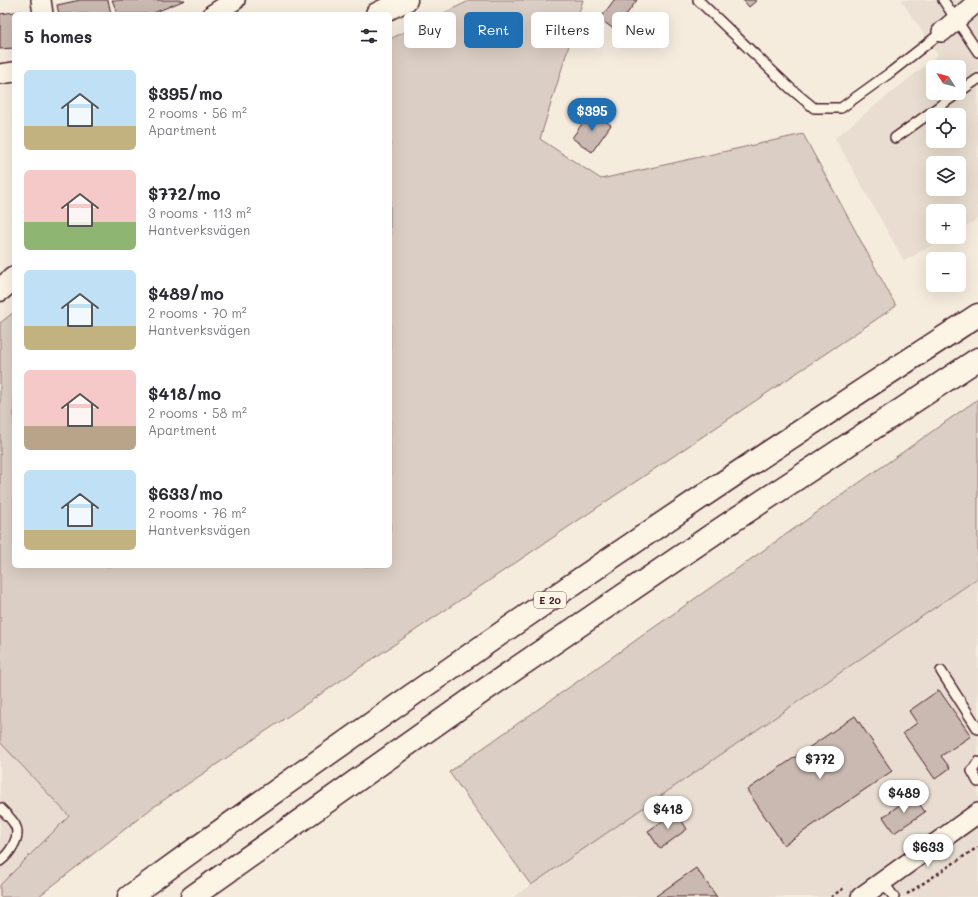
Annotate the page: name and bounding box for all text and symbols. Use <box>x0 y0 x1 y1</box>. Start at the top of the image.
chip: Buy <box>404 12 456 48</box>
chip: Rent <box>464 12 523 48</box>
chip: Filters <box>531 12 604 48</box>
chip: New <box>612 12 669 48</box>
text: 5 homes <box>24 25 92 47</box>
icon: filters <box>358 25 380 47</box>
north arrow <box>926 60 966 100</box>
map controls <box>926 60 966 292</box>
text: $395/mo <box>148 82 223 104</box>
icon: home <box>56 86 104 134</box>
pin: $395 <box>568 98 616 132</box>
text: $395 <box>576 102 608 119</box>
text: 2 rooms · 56 m² <box>148 104 247 121</box>
button: locate <box>926 108 966 148</box>
text: Apartment <box>148 121 217 138</box>
button: layers <box>926 156 966 196</box>
text: $772/mo <box>148 182 221 204</box>
icon: home <box>56 186 104 234</box>
text: 3 rooms · 113 m² <box>148 204 251 221</box>
button: + <box>926 204 966 244</box>
text: Hantverksvägen <box>148 221 250 238</box>
button: − <box>926 252 966 292</box>
text: $489/mo <box>148 282 224 304</box>
icon: home <box>56 286 104 334</box>
text: 2 rooms · 70 m² <box>148 304 247 321</box>
text: Hantverksvägen <box>148 321 250 338</box>
text: $418/mo <box>148 382 221 404</box>
icon: home <box>56 386 104 434</box>
text: 2 rooms · 58 m² <box>148 404 247 421</box>
text: Apartment <box>148 421 217 438</box>
text: $633/mo <box>148 482 223 504</box>
icon: home <box>56 486 104 534</box>
text: 2 rooms · 76 m² <box>148 504 247 521</box>
text: Hantverksvägen <box>148 521 250 538</box>
road number: E 20 <box>534 592 566 608</box>
pin: $772 <box>796 746 844 780</box>
text: $772 <box>805 750 835 767</box>
pin: $489 <box>880 780 928 814</box>
text: $489 <box>888 784 920 801</box>
pin: $418 <box>644 796 692 830</box>
text: $418 <box>653 800 683 817</box>
pin: $633 <box>904 834 952 868</box>
text: $633 <box>912 838 944 855</box>

